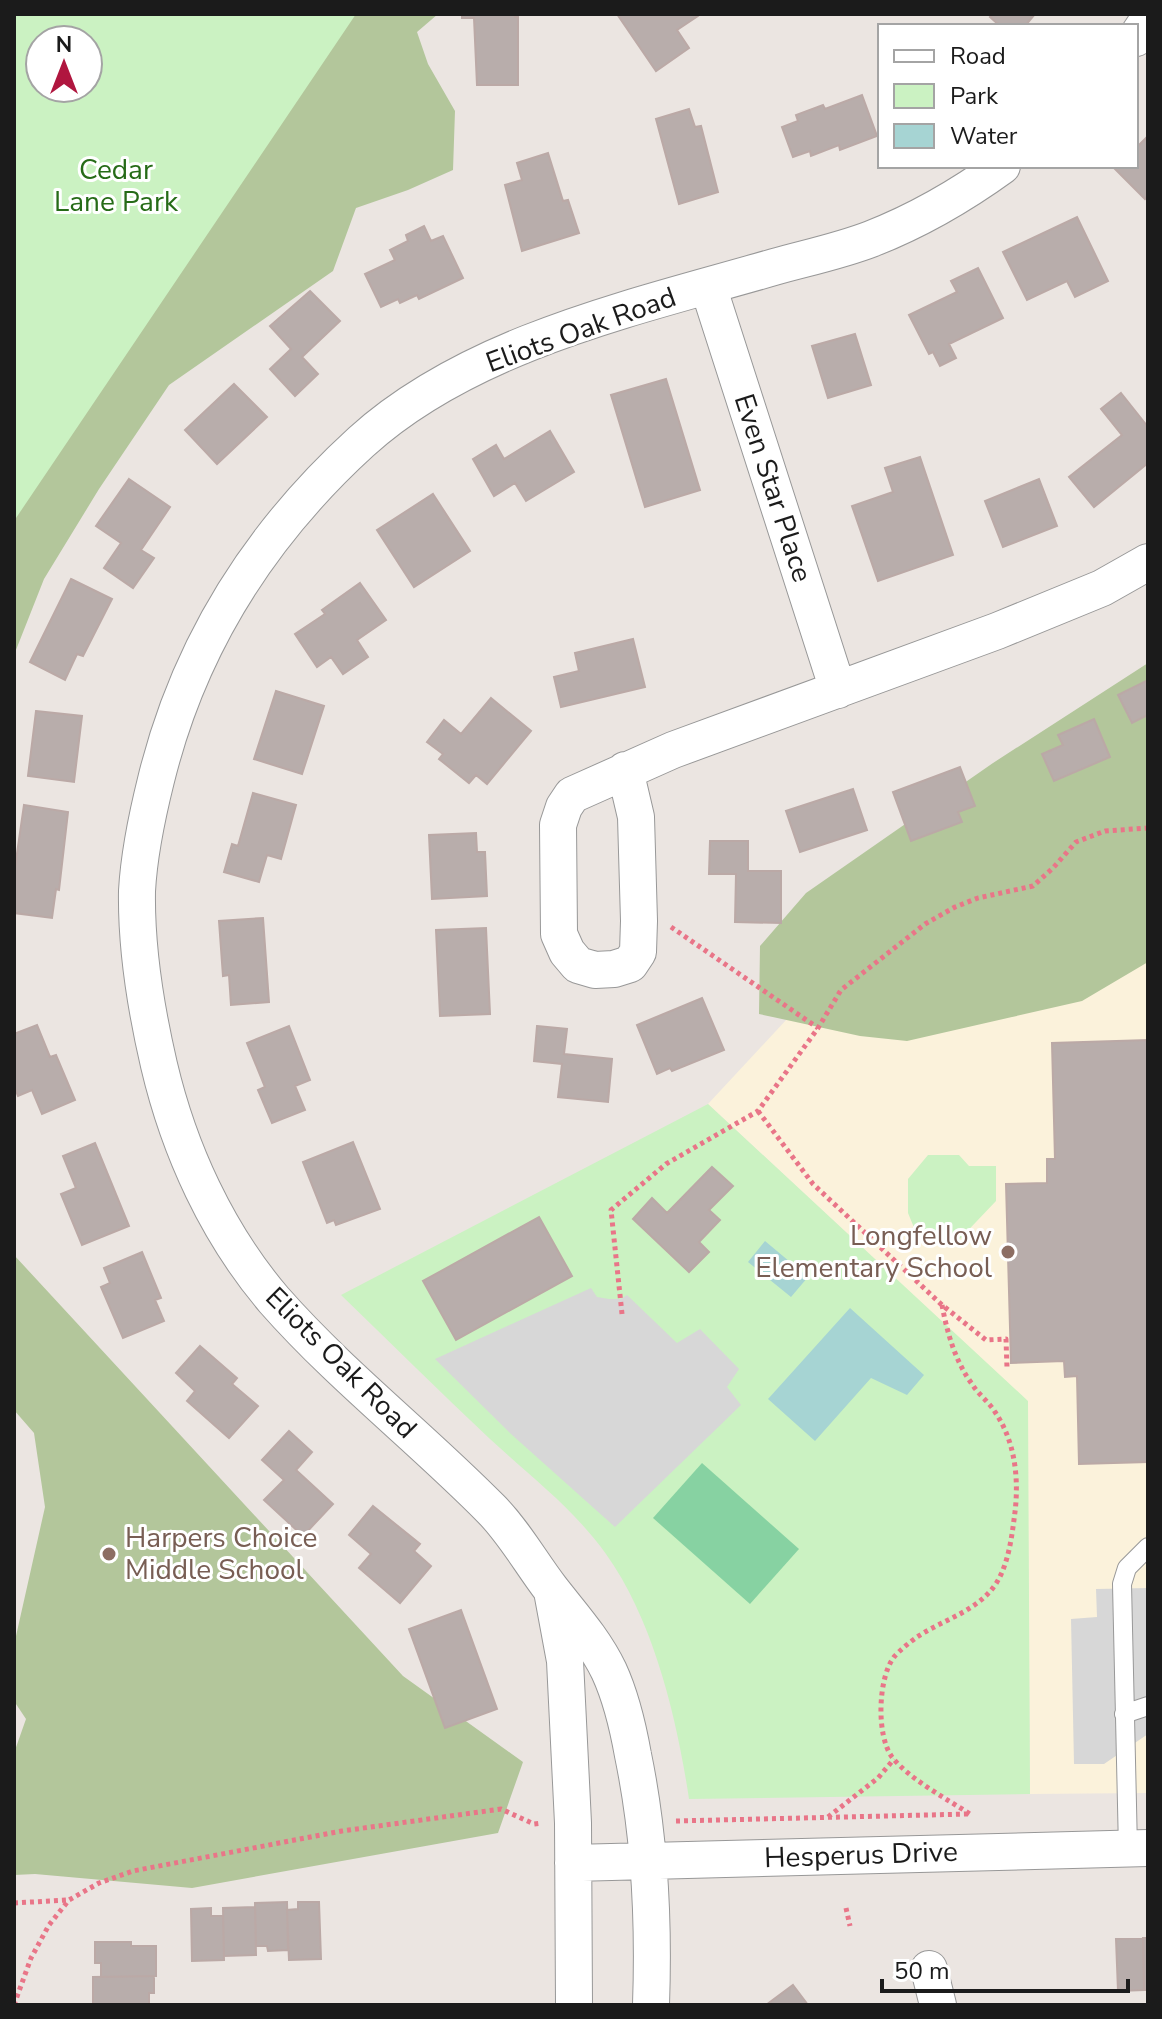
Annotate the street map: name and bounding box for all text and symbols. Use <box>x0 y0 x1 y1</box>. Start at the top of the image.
north arrow <box>24 24 104 104</box>
legend <box>878 24 1138 168</box>
text: N <box>56 30 72 60</box>
text: Road <box>950 40 1006 72</box>
text: Park <box>950 80 999 112</box>
text: Water <box>950 120 1018 152</box>
park label: Cedar Lane Park <box>54 151 179 221</box>
street label: Eliots Oak Road <box>481 278 681 382</box>
street label: Even Star Place <box>725 389 821 587</box>
place label: Longfellow Elementary School <box>755 1217 993 1287</box>
marker: Longfellow Elementary School <box>999 1243 1017 1261</box>
street label: Eliots Oak Road <box>257 1279 425 1447</box>
place label: Harpers Choice Middle School <box>125 1519 317 1589</box>
marker: Harpers Choice Middle School <box>100 1545 118 1563</box>
street label: Hesperus Drive <box>764 1833 958 1877</box>
scale bar <box>882 1943 1128 1993</box>
text: 50 m <box>894 1955 950 1987</box>

